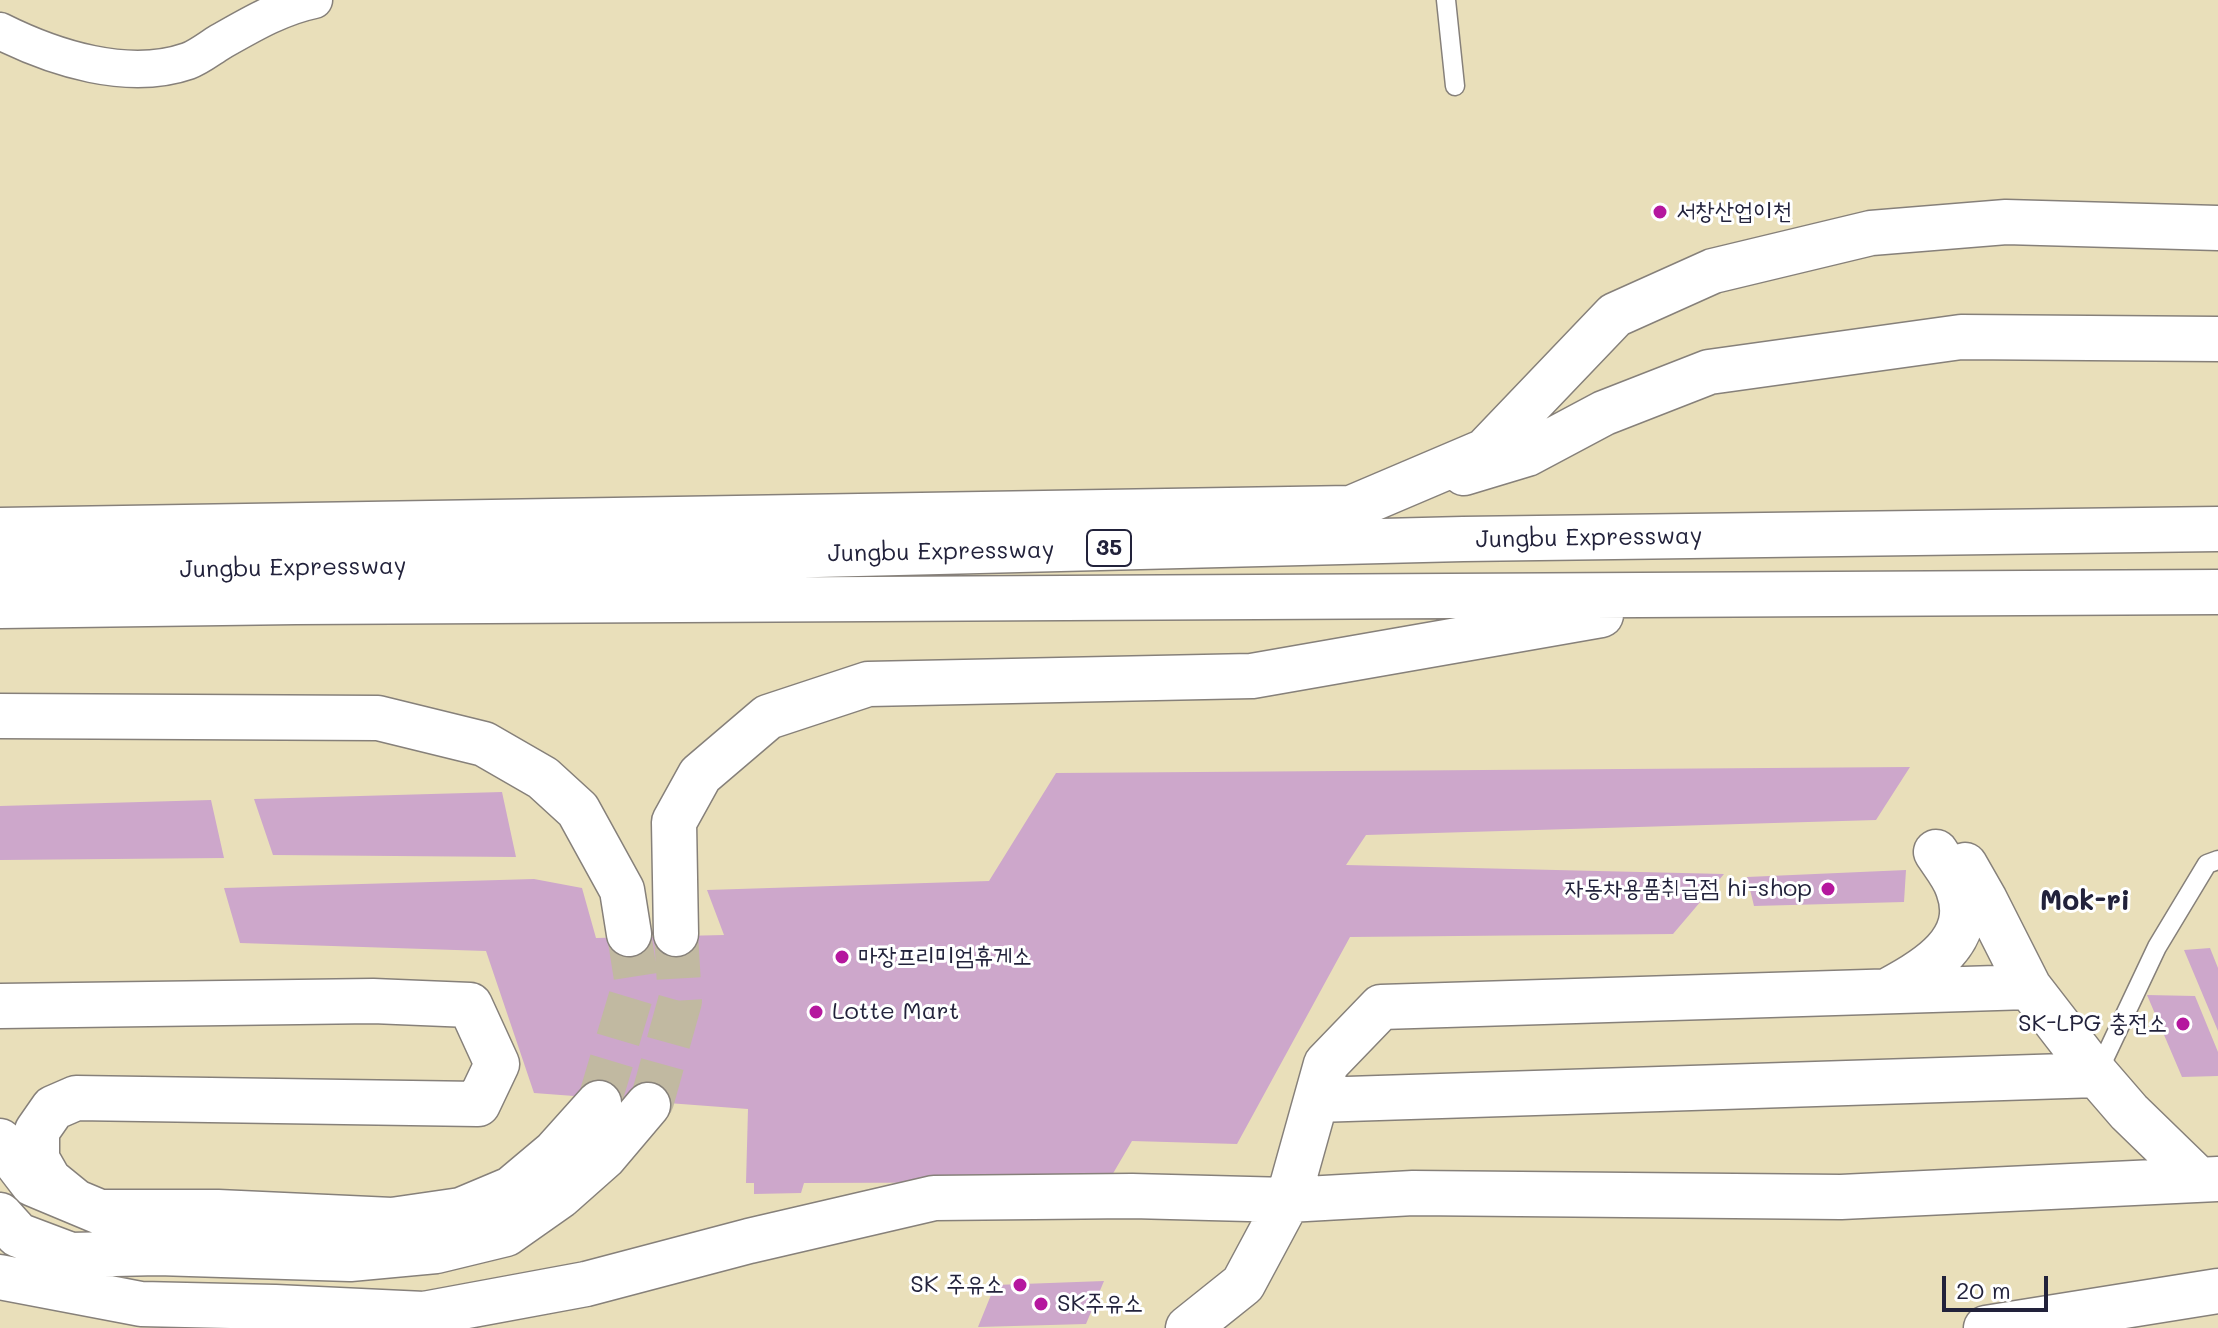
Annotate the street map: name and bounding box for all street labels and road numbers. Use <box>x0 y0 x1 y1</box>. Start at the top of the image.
street label: Jungbu Expressway <box>1475 522 1703 554</box>
road number: 35 <box>1087 530 1131 566</box>
street label: Jungbu Expressway <box>827 536 1055 568</box>
street label: Jungbu Expressway <box>179 552 407 584</box>

